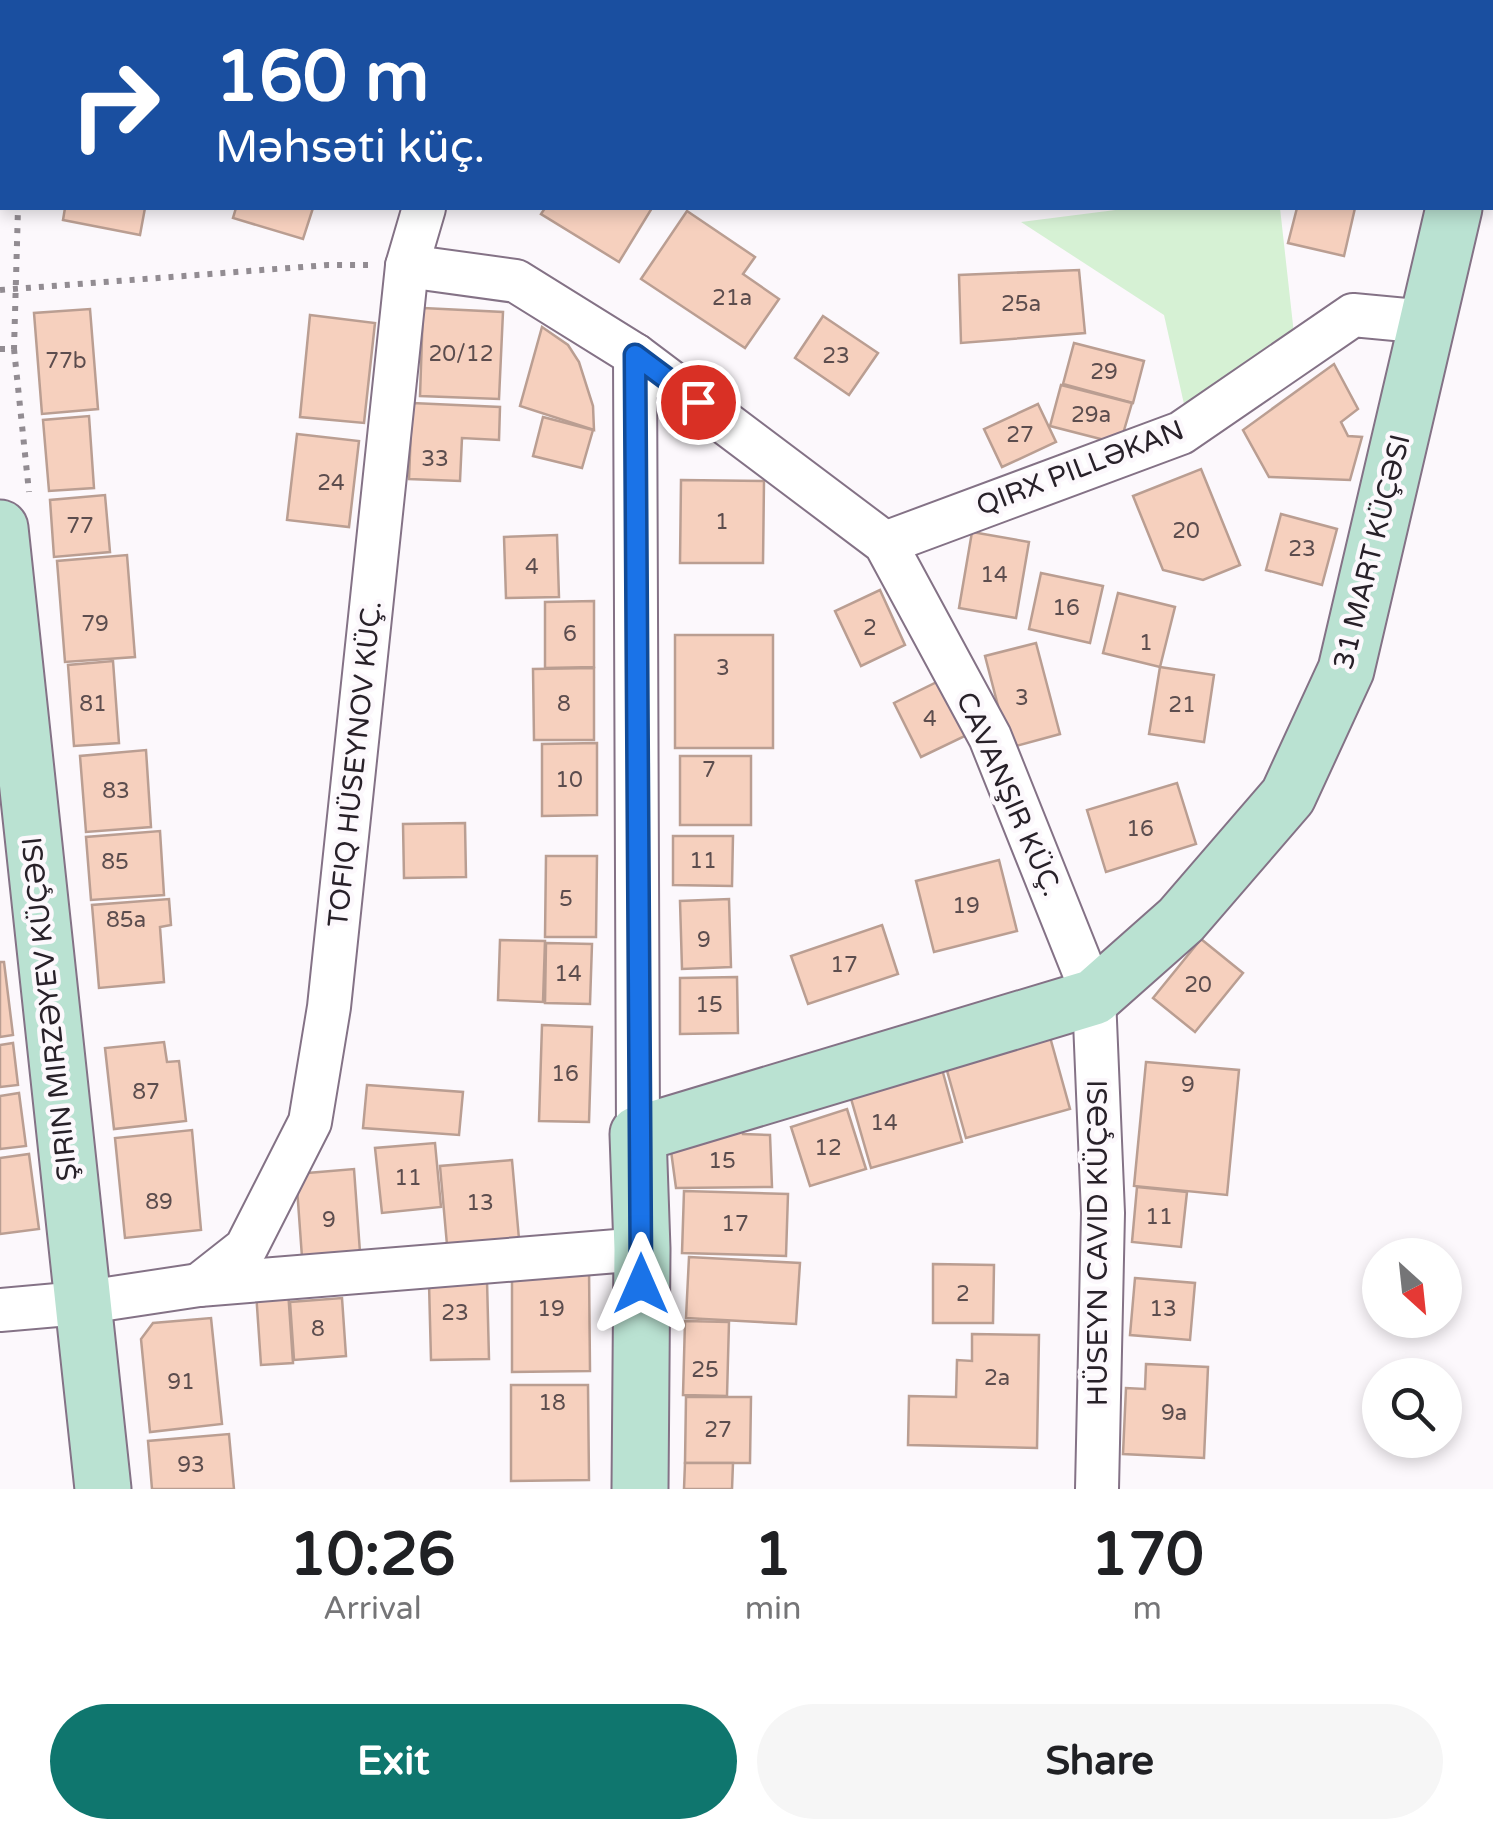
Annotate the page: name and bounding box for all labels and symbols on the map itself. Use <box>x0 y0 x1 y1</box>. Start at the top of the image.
house number: 21a <box>712 285 752 311</box>
house number: 25a <box>1001 291 1041 317</box>
house number: 20/12 <box>428 341 494 367</box>
house number: 23 <box>822 343 850 369</box>
house number: 77b <box>45 348 87 374</box>
house number: 29 <box>1090 359 1118 385</box>
pin <box>656 360 741 445</box>
house number: 29a <box>1071 402 1111 428</box>
street label: QIRX PILLƏKAN <box>971 413 1189 523</box>
house number: 27 <box>1006 422 1034 448</box>
street label: 31 MART KÜÇƏSI <box>1326 431 1418 673</box>
house number: 33 <box>421 446 449 472</box>
house number: 24 <box>317 470 345 496</box>
house number: 1 <box>715 509 729 535</box>
house number: 77 <box>66 513 94 539</box>
house number: 20 <box>1172 518 1200 544</box>
house number: 23 <box>1288 536 1316 562</box>
house number: 4 <box>525 554 539 580</box>
house number: 14 <box>980 562 1008 588</box>
house number: 16 <box>1052 595 1080 621</box>
street label: TOFIQ HÜSEYNOV KÜÇ. <box>321 599 389 929</box>
house number: 79 <box>81 611 109 637</box>
house number: 2 <box>863 615 877 641</box>
house number: 6 <box>563 621 577 647</box>
house number: 1 <box>1139 630 1153 656</box>
house number: 3 <box>716 655 730 681</box>
house number: 3 <box>1015 685 1029 711</box>
street label: CAVANŞIR KÜÇ. <box>949 687 1069 901</box>
house number: 81 <box>79 691 107 717</box>
house number: 8 <box>557 691 571 717</box>
house number: 21 <box>1168 692 1196 718</box>
house number: 4 <box>923 706 937 732</box>
house number: 7 <box>702 757 716 783</box>
house number: 10 <box>555 767 583 793</box>
house number: 83 <box>102 778 130 804</box>
house number: 16 <box>1126 816 1154 842</box>
street label: ŞIRIN MIRZƏYEV KÜÇƏSI <box>15 835 85 1183</box>
house number: 11 <box>689 848 717 874</box>
house number: 85 <box>101 849 129 875</box>
house number: 5 <box>559 886 573 912</box>
house number: 19 <box>952 893 980 919</box>
house number: 85a <box>106 907 146 933</box>
house number: 9 <box>697 927 711 953</box>
house number: 17 <box>830 952 858 978</box>
house number: 14 <box>554 961 582 987</box>
house number: 20 <box>1184 972 1212 998</box>
house number: 15 <box>695 992 723 1018</box>
house number: 16 <box>551 1061 579 1087</box>
house number: 9 <box>1181 1072 1195 1098</box>
house number: 87 <box>132 1079 160 1105</box>
street label: HÜSEYN CAVID KÜÇƏSI <box>1081 1080 1115 1406</box>
house number: 14 <box>870 1110 898 1136</box>
house number: 12 <box>814 1135 842 1161</box>
house number: 15 <box>708 1148 736 1174</box>
house number: 11 <box>394 1165 422 1191</box>
house number: 89 <box>145 1189 173 1215</box>
house number: 13 <box>466 1190 494 1216</box>
house number: 11 <box>1145 1204 1173 1230</box>
house number: 9 <box>322 1207 336 1233</box>
house number: 17 <box>721 1211 749 1237</box>
position arrow <box>589 1232 693 1336</box>
north arrow <box>1362 1238 1462 1338</box>
house number: 2 <box>956 1281 970 1307</box>
house number: 19 <box>537 1296 565 1322</box>
house number: 13 <box>1149 1296 1177 1322</box>
house number: 23 <box>441 1300 469 1326</box>
house number: 8 <box>311 1316 325 1342</box>
house number: 25 <box>691 1357 719 1383</box>
house number: 2a <box>984 1365 1010 1391</box>
house number: 91 <box>167 1369 195 1395</box>
house number: 18 <box>538 1390 566 1416</box>
house number: 9a <box>1161 1400 1187 1426</box>
house number: 27 <box>704 1417 732 1443</box>
house number: 93 <box>177 1452 205 1478</box>

